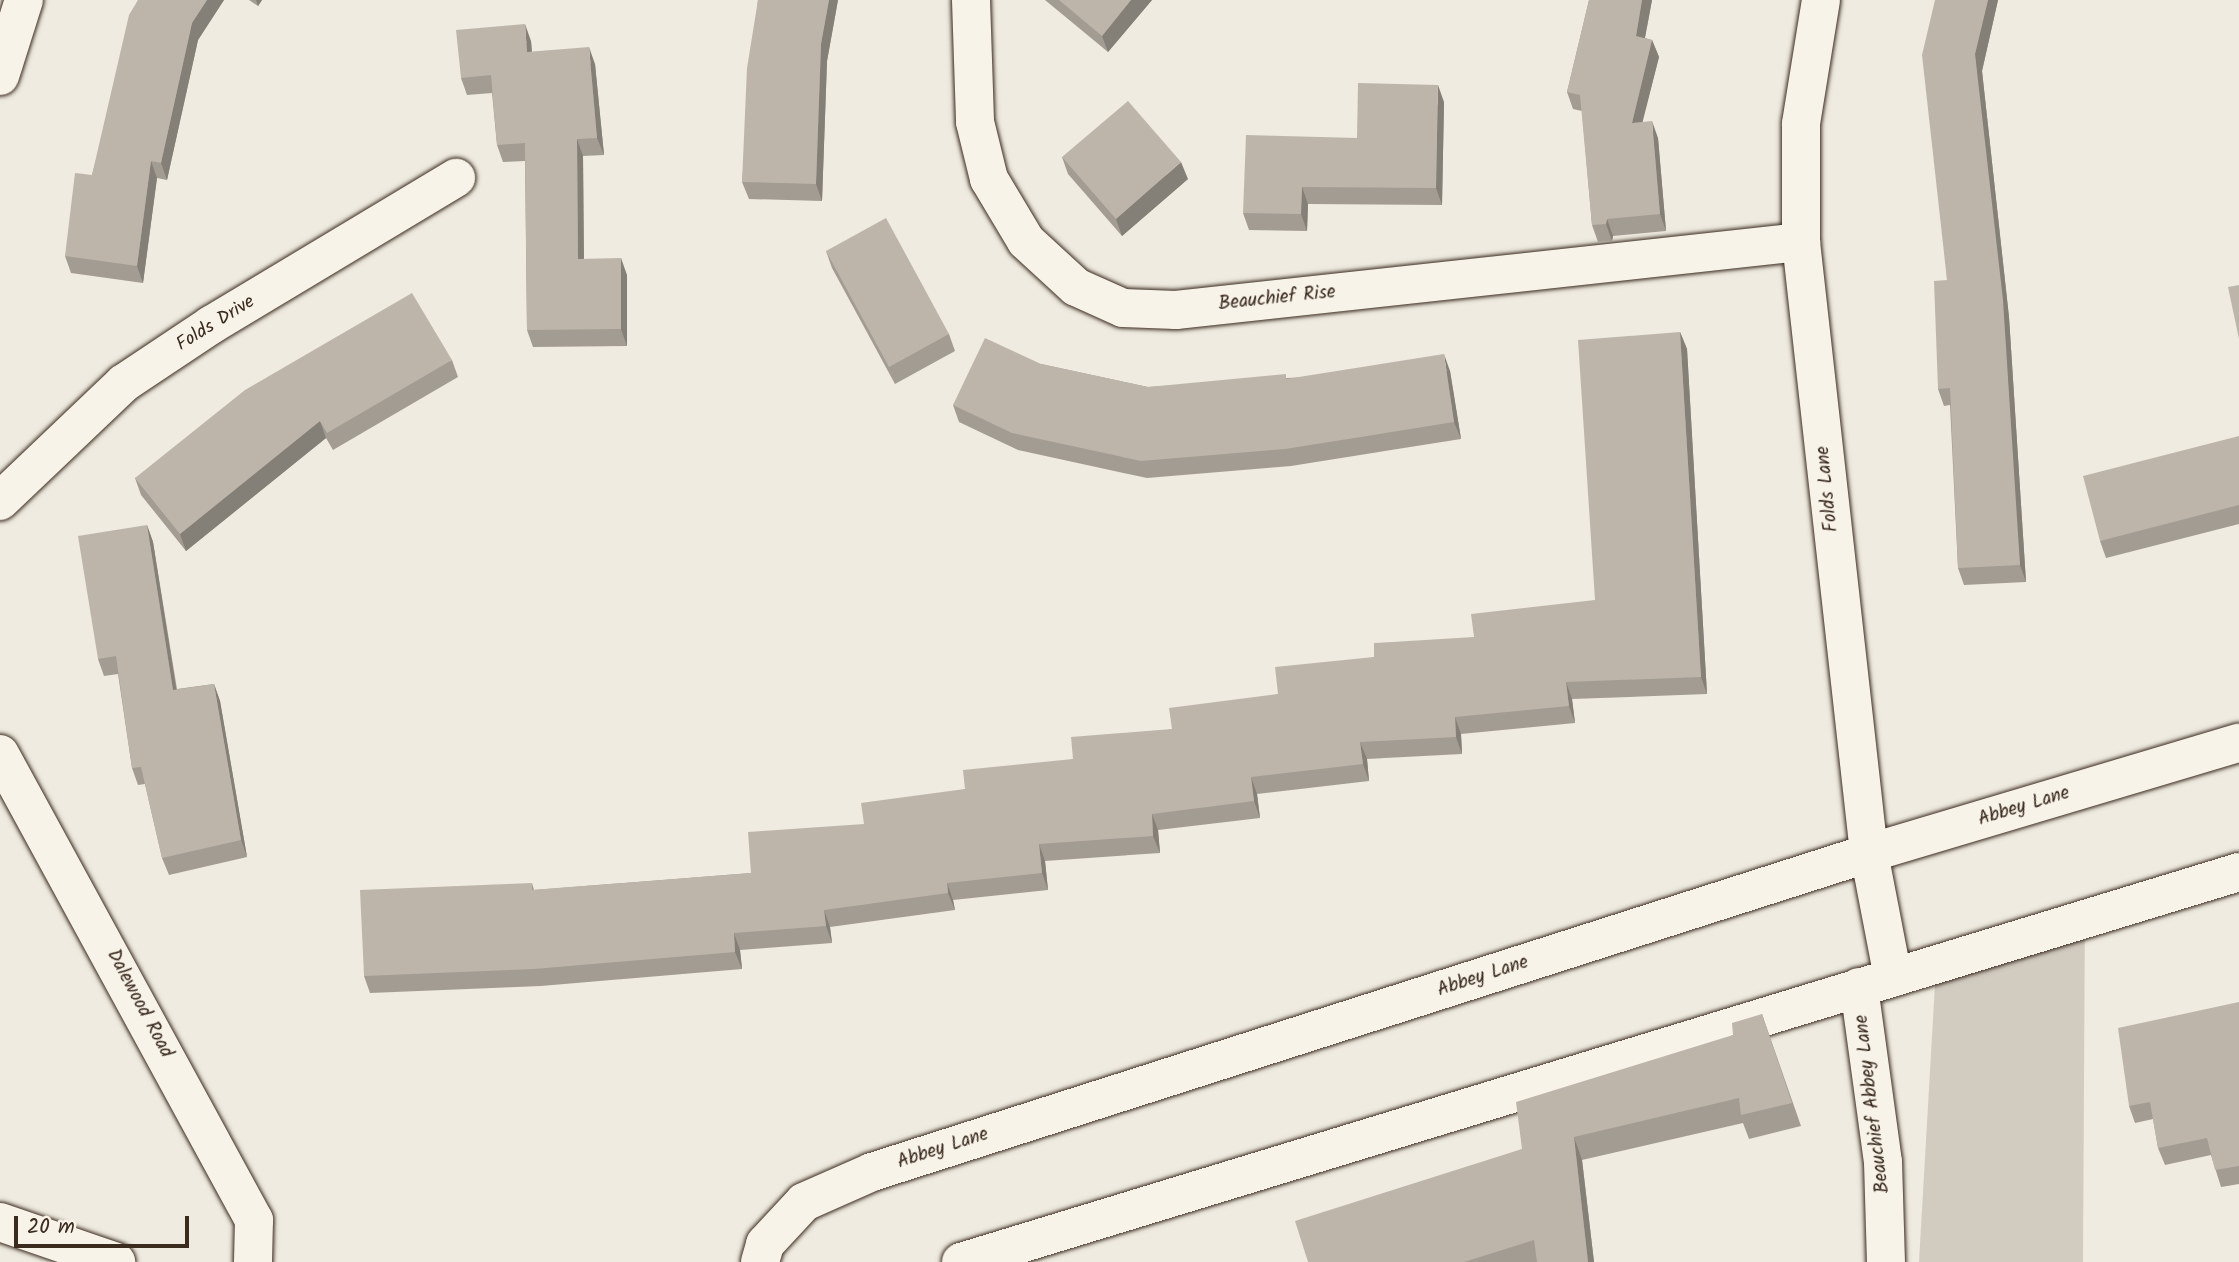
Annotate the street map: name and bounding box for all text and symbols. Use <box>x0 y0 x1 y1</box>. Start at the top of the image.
street label: Beauchief Rise <box>1217 282 1337 316</box>
street label: Folds Drive <box>173 291 259 357</box>
street label: Folds Lane <box>1812 445 1844 533</box>
street label: Abbey Lane <box>1975 782 2073 832</box>
street label: Dalewood Road <box>101 946 177 1062</box>
street label: Abbey Lane <box>1435 952 1531 1002</box>
street label: Beauchief Abbey Lane <box>1851 1013 1895 1195</box>
street label: Abbey Lane <box>895 1124 991 1174</box>
scale bar <box>18 1202 192 1246</box>
text: 20 m <box>27 1211 75 1244</box>

